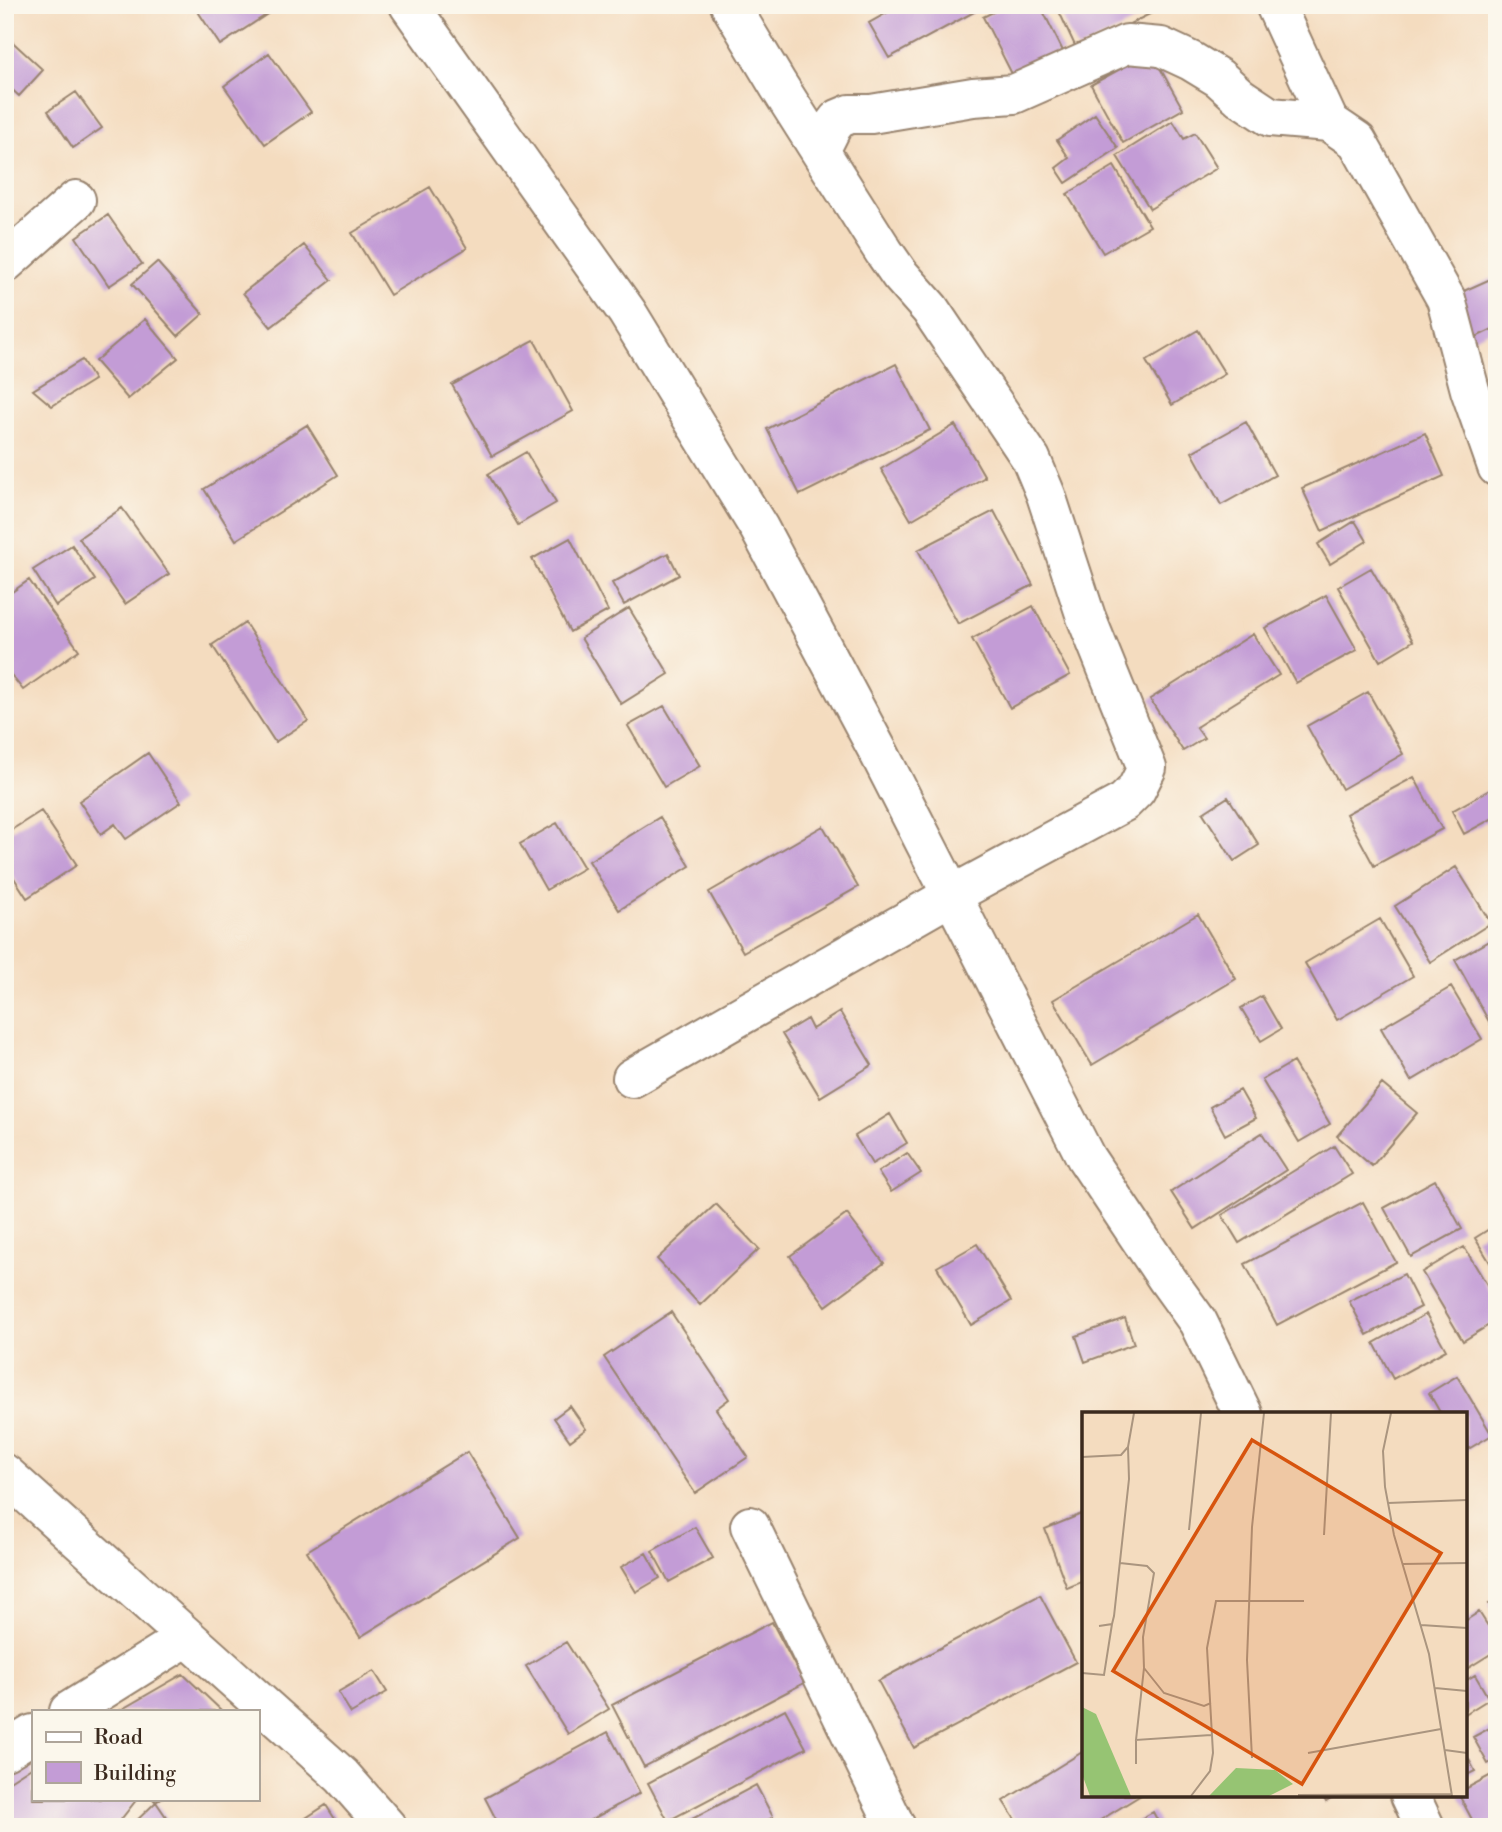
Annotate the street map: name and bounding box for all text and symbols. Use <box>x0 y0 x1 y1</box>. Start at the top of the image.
inset map <box>1082 1412 1467 1797</box>
legend <box>32 1710 259 1800</box>
text: Road <box>94 1725 143 1751</box>
text: Building <box>93 1761 176 1787</box>

